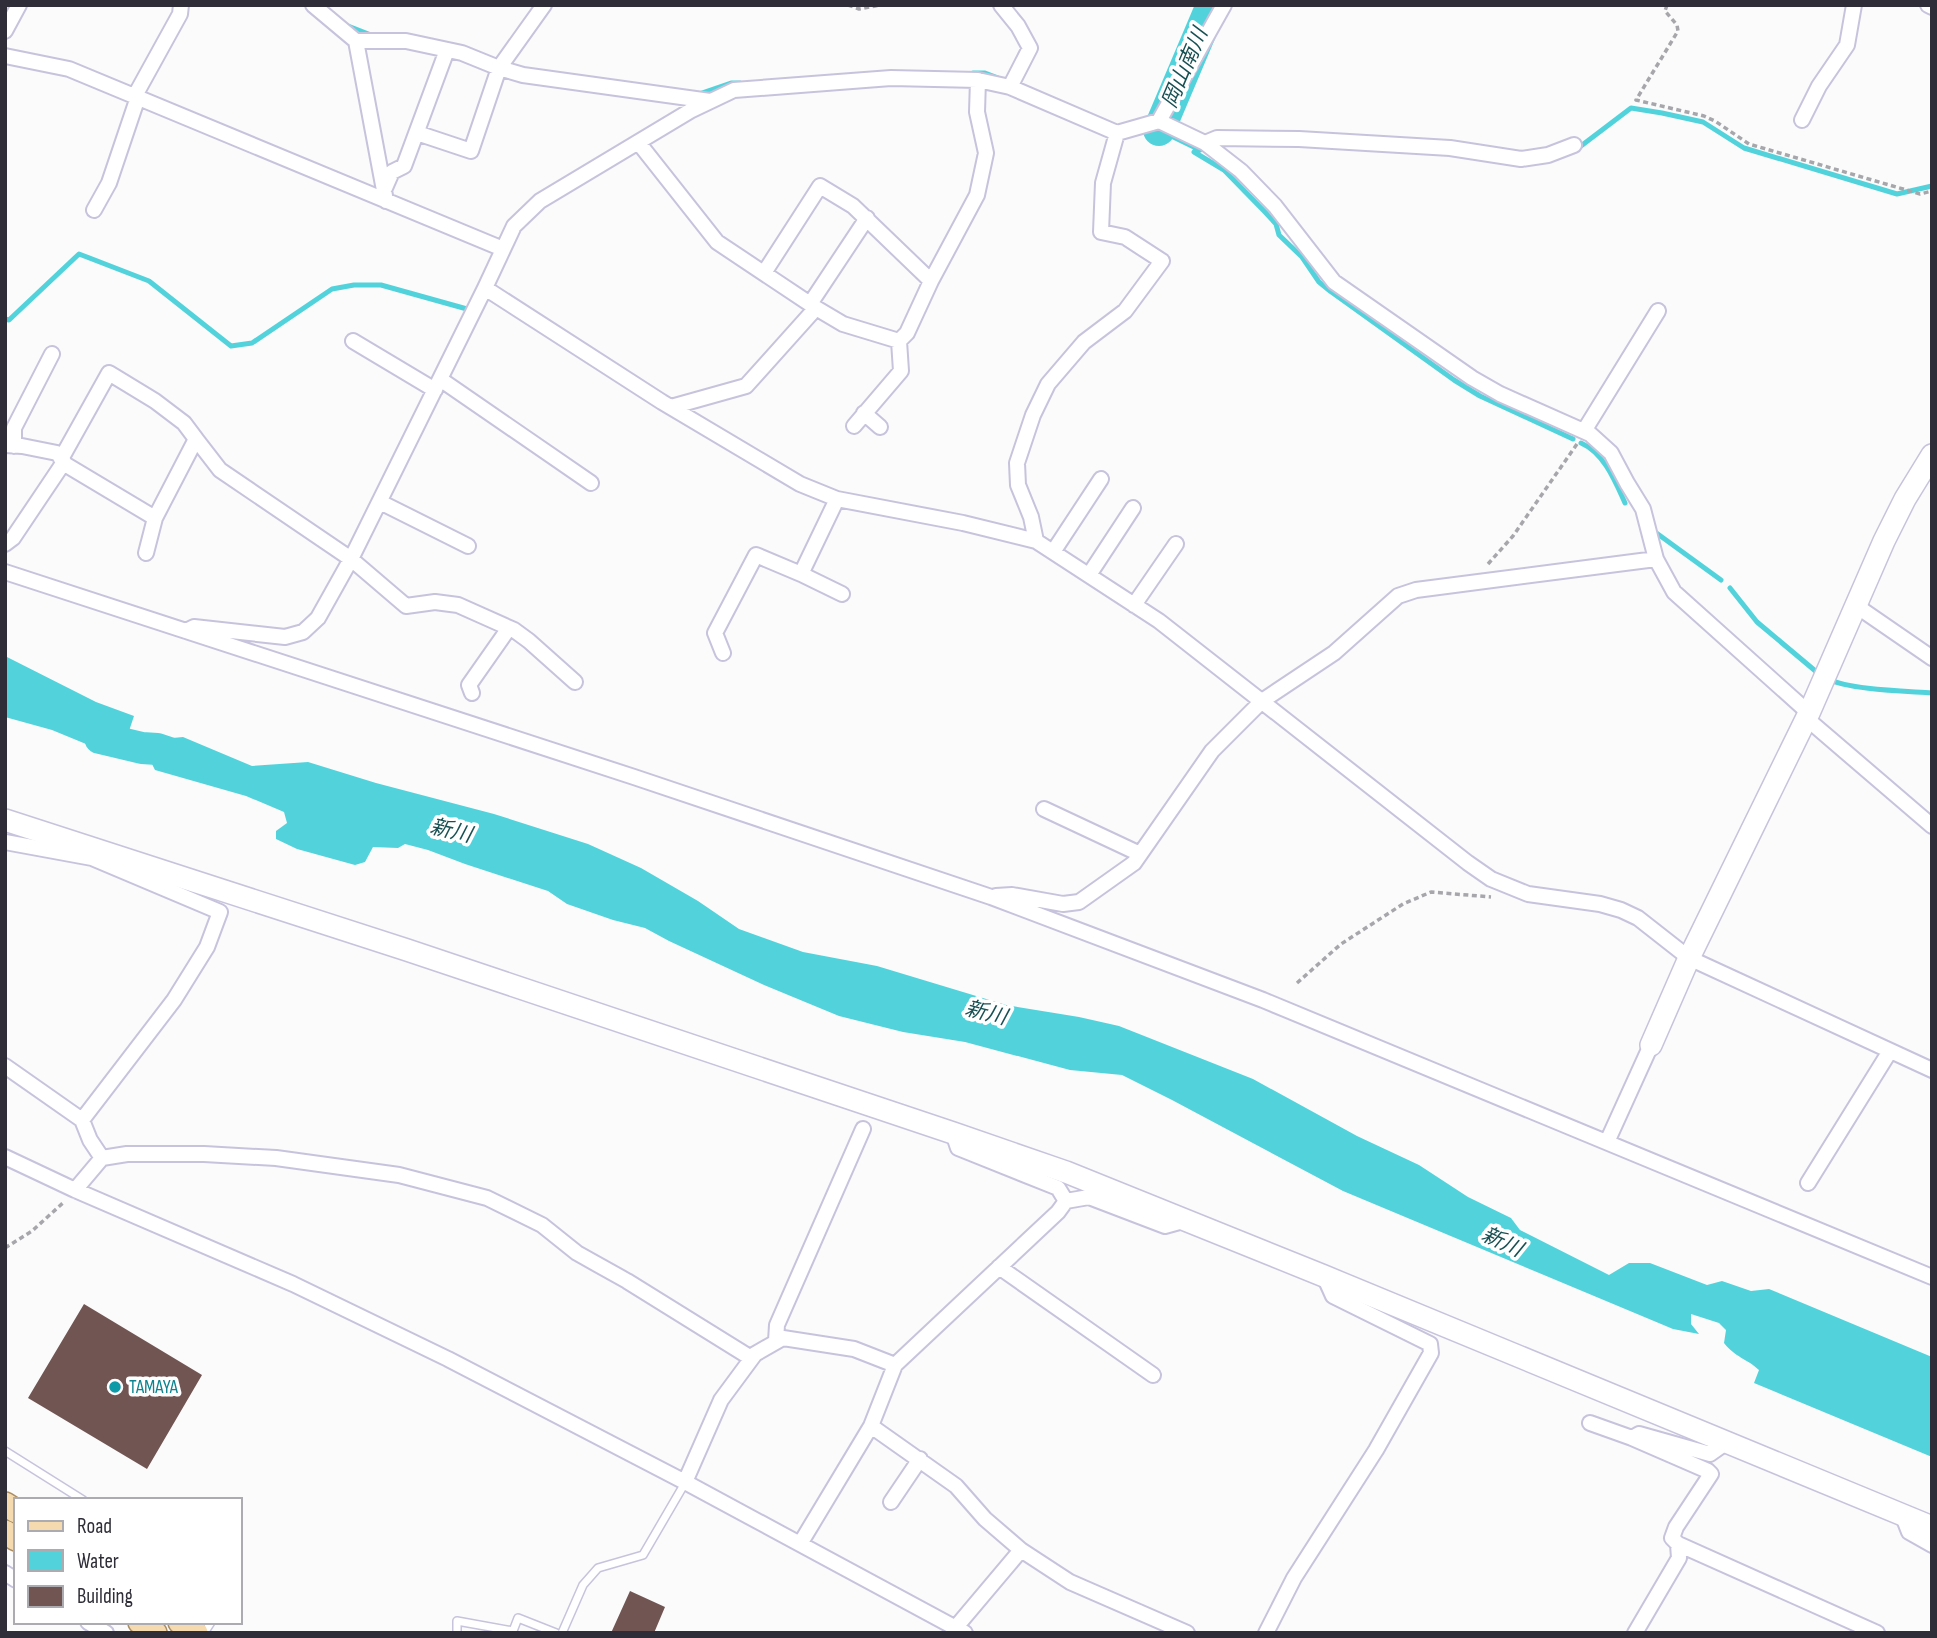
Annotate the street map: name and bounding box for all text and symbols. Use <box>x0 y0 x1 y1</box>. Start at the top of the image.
water label: 岡山南川 <box>1157 23 1214 112</box>
water label: 新川 <box>428 814 476 848</box>
water label: 新川 <box>963 996 1011 1031</box>
water label: 新川 <box>1478 1222 1528 1263</box>
place label: TAMAYA <box>129 1376 179 1399</box>
marker: TAMAYA <box>107 1379 123 1395</box>
legend <box>14 1498 242 1624</box>
text: Road <box>77 1514 112 1539</box>
text: Water <box>77 1549 119 1574</box>
text: Building <box>77 1584 133 1609</box>

